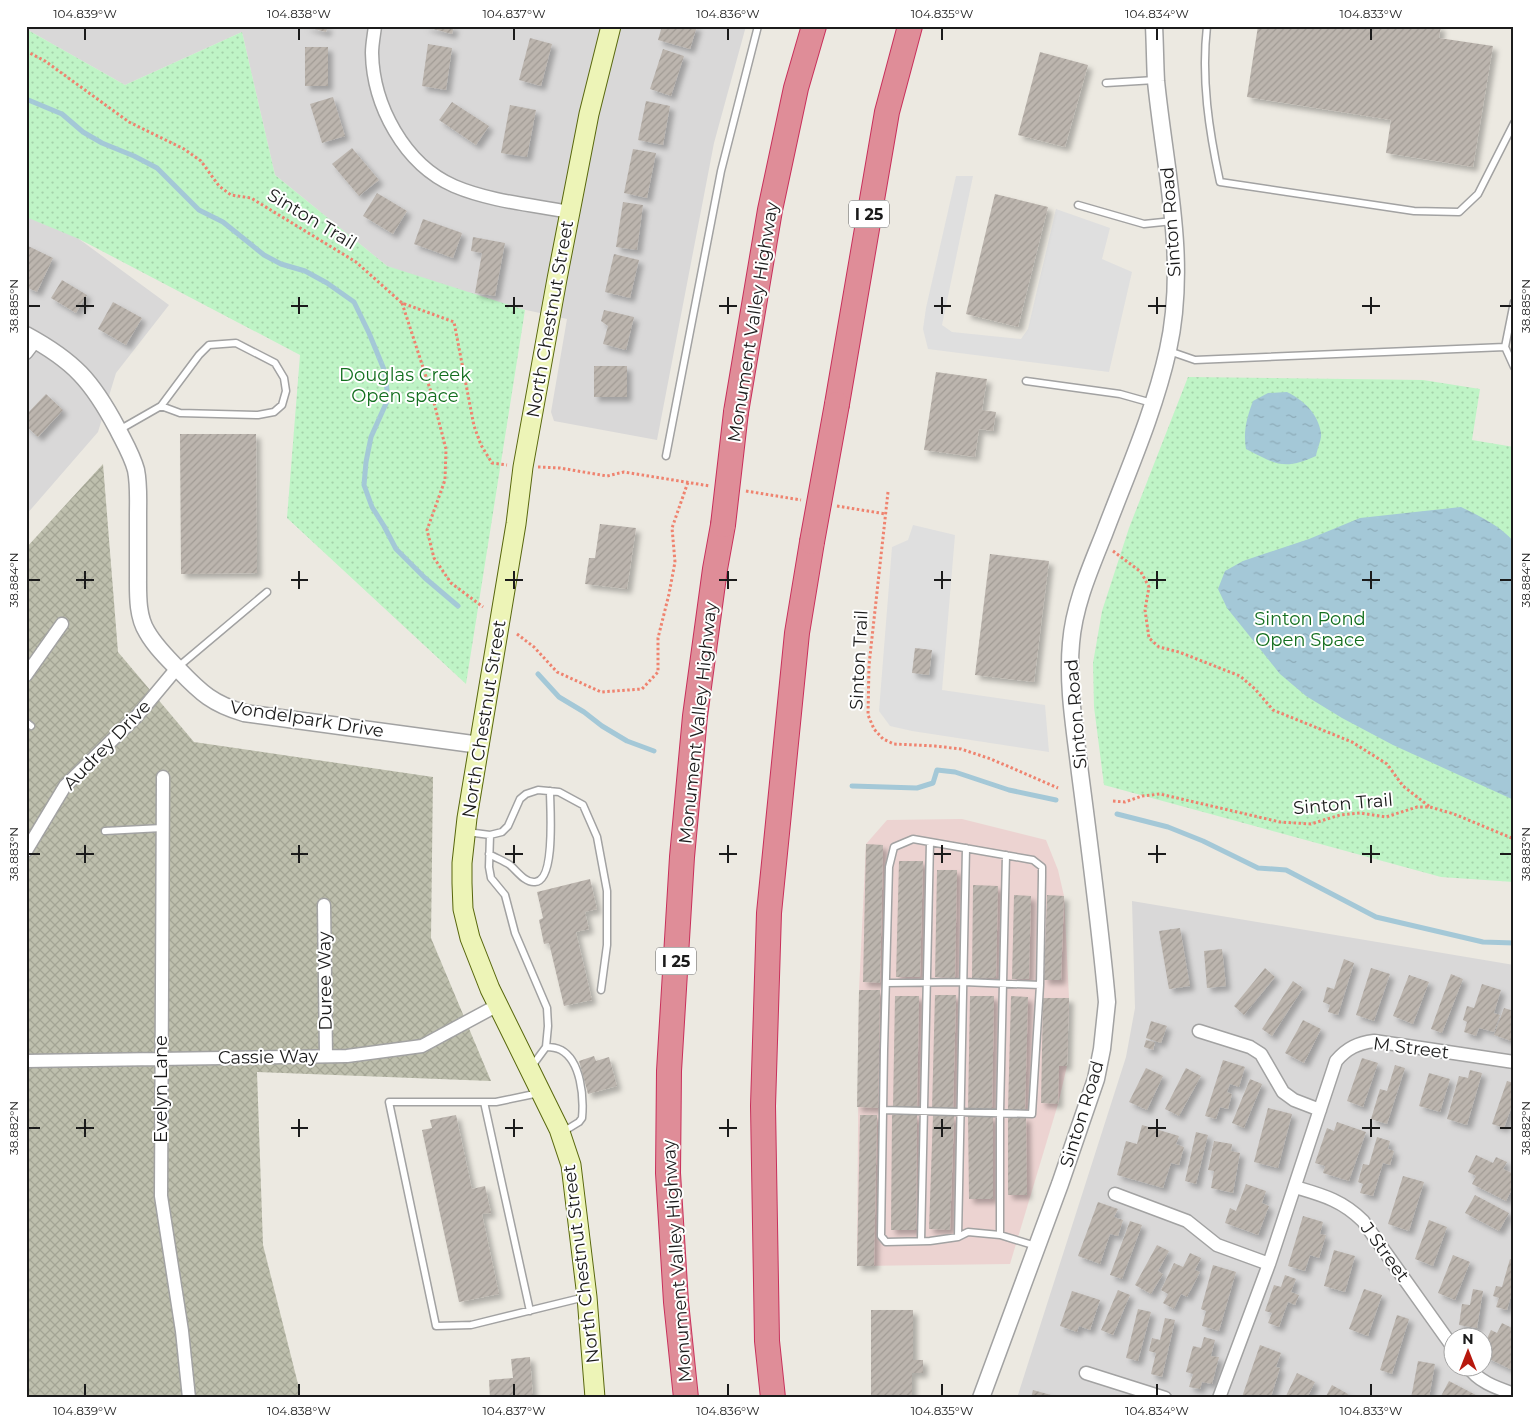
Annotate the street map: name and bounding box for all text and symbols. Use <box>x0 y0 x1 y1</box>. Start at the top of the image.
text: 104.839°W <box>53 6 117 21</box>
text: 104.838°W <box>267 6 331 21</box>
text: 104.837°W <box>482 6 546 21</box>
text: 104.836°W <box>696 6 760 21</box>
text: 104.835°W <box>911 6 973 21</box>
text: 104.834°W <box>1125 6 1189 21</box>
text: 104.833°W <box>1340 6 1402 21</box>
street label: Sinton Road <box>1156 166 1186 278</box>
street label: Sinton Trail <box>263 184 361 254</box>
street label: Monument Valley Highway <box>723 200 783 444</box>
road number: I 25 <box>849 200 889 228</box>
street label: North Chestnut Street <box>522 219 578 419</box>
text: 38.885°N <box>6 279 21 333</box>
text: 38.885°N <box>1518 279 1533 333</box>
park label: Douglas Creek Open space <box>339 364 471 407</box>
text: 38.884°N <box>6 553 21 607</box>
text: 38.884°N <box>1518 553 1533 607</box>
street label: Monument Valley Highway <box>674 601 722 845</box>
park label: Sinton Pond Open Space <box>1254 608 1366 651</box>
street label: Sinton Trail <box>845 609 873 711</box>
street label: North Chestnut Street <box>457 618 511 820</box>
street label: Sinton Road <box>1060 658 1092 770</box>
street label: Audrey Drive <box>59 695 155 795</box>
street label: Vondelpark Drive <box>229 696 386 742</box>
street label: Sinton Trail <box>1292 789 1394 819</box>
text: 38.883°N <box>6 827 21 881</box>
text: 38.883°N <box>1518 827 1533 881</box>
street label: Duree Way <box>313 931 337 1031</box>
road number: I 25 <box>656 948 696 974</box>
street label: M Street <box>1372 1032 1450 1064</box>
street label: Evelyn Lane <box>150 1035 172 1143</box>
street label: Cassie Way <box>218 1045 319 1069</box>
street label: Sinton Road <box>1055 1058 1109 1170</box>
text: 38.882°N <box>6 1101 21 1155</box>
text: 38.882°N <box>1518 1101 1533 1155</box>
street label: Monument Valley Highway <box>658 1139 696 1383</box>
street label: North Chestnut Street <box>558 1163 604 1365</box>
street label: J Street <box>1355 1217 1414 1286</box>
north arrow <box>1442 1326 1492 1376</box>
text: N <box>1462 1330 1474 1348</box>
text: 104.839°W <box>53 1403 117 1418</box>
text: 104.838°W <box>267 1403 331 1418</box>
text: 104.837°W <box>482 1403 546 1418</box>
text: 104.836°W <box>696 1403 760 1418</box>
text: 104.835°W <box>911 1403 973 1418</box>
text: 104.834°W <box>1125 1403 1189 1418</box>
text: 104.833°W <box>1340 1403 1402 1418</box>

